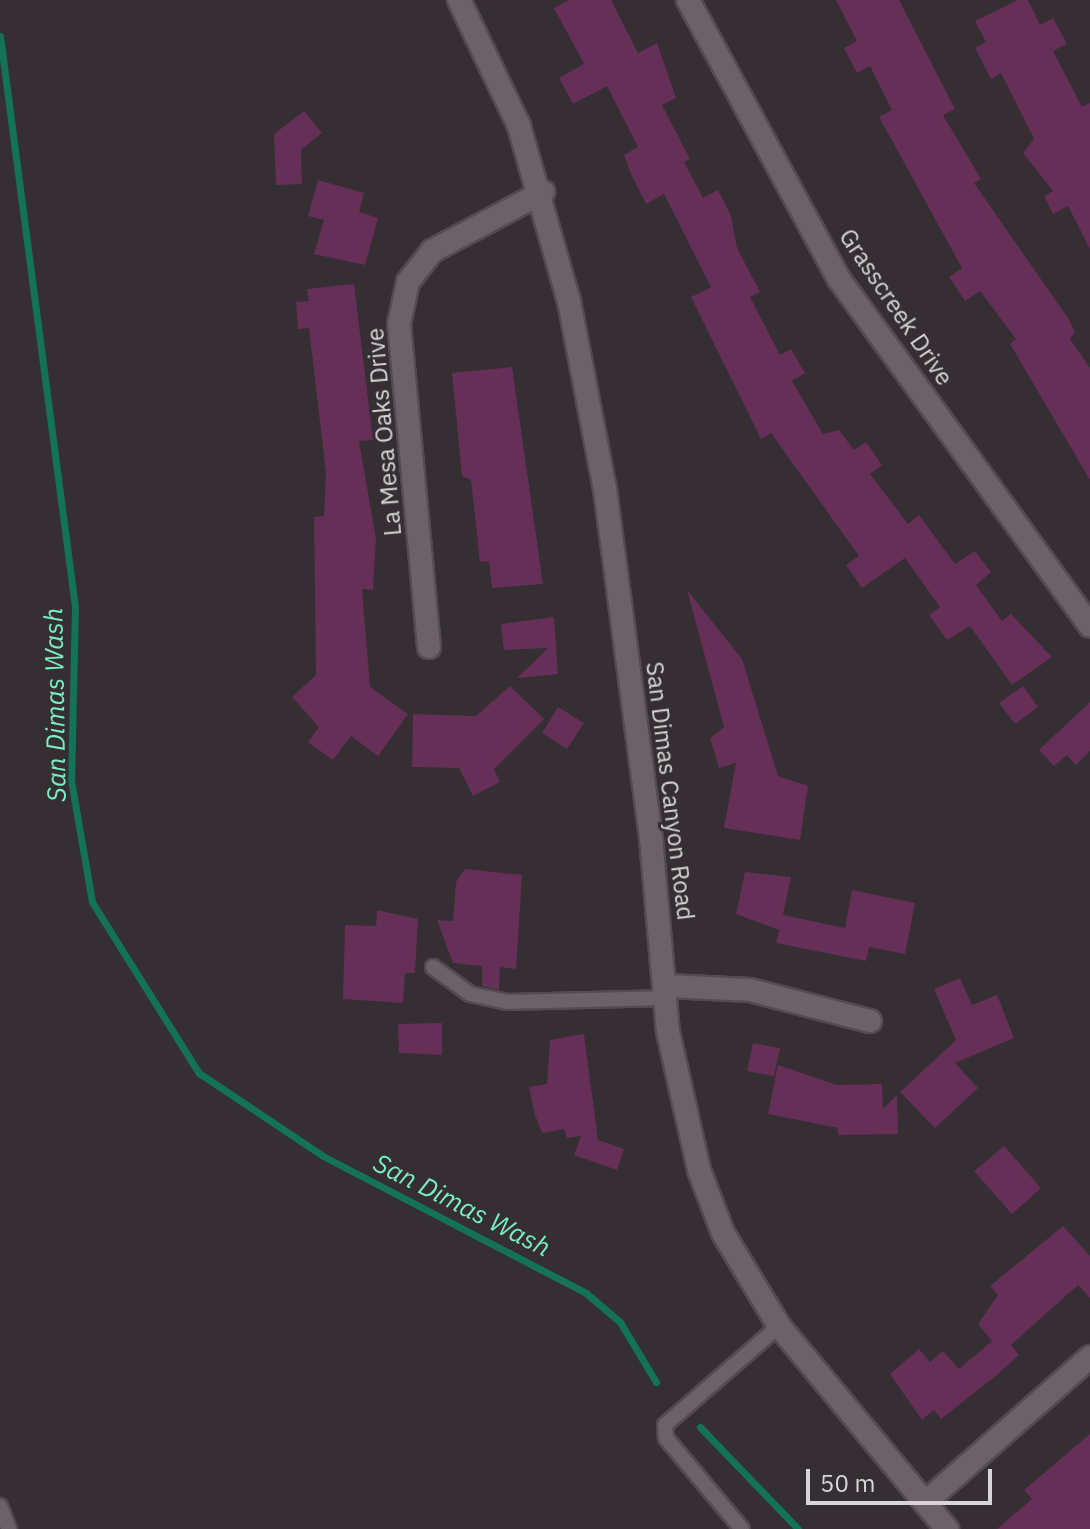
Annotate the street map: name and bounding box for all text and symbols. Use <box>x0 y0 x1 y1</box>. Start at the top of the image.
street label: Grasscreek Drive <box>833 223 959 391</box>
street label: La Mesa Oaks Drive <box>361 327 407 537</box>
water label: San Dimas Wash <box>38 607 72 803</box>
street label: San Dimas Canyon Road <box>640 660 700 922</box>
water label: San Dimas Wash <box>368 1147 556 1263</box>
scale bar <box>810 1453 996 1503</box>
text: 50 m <box>820 1467 875 1499</box>

